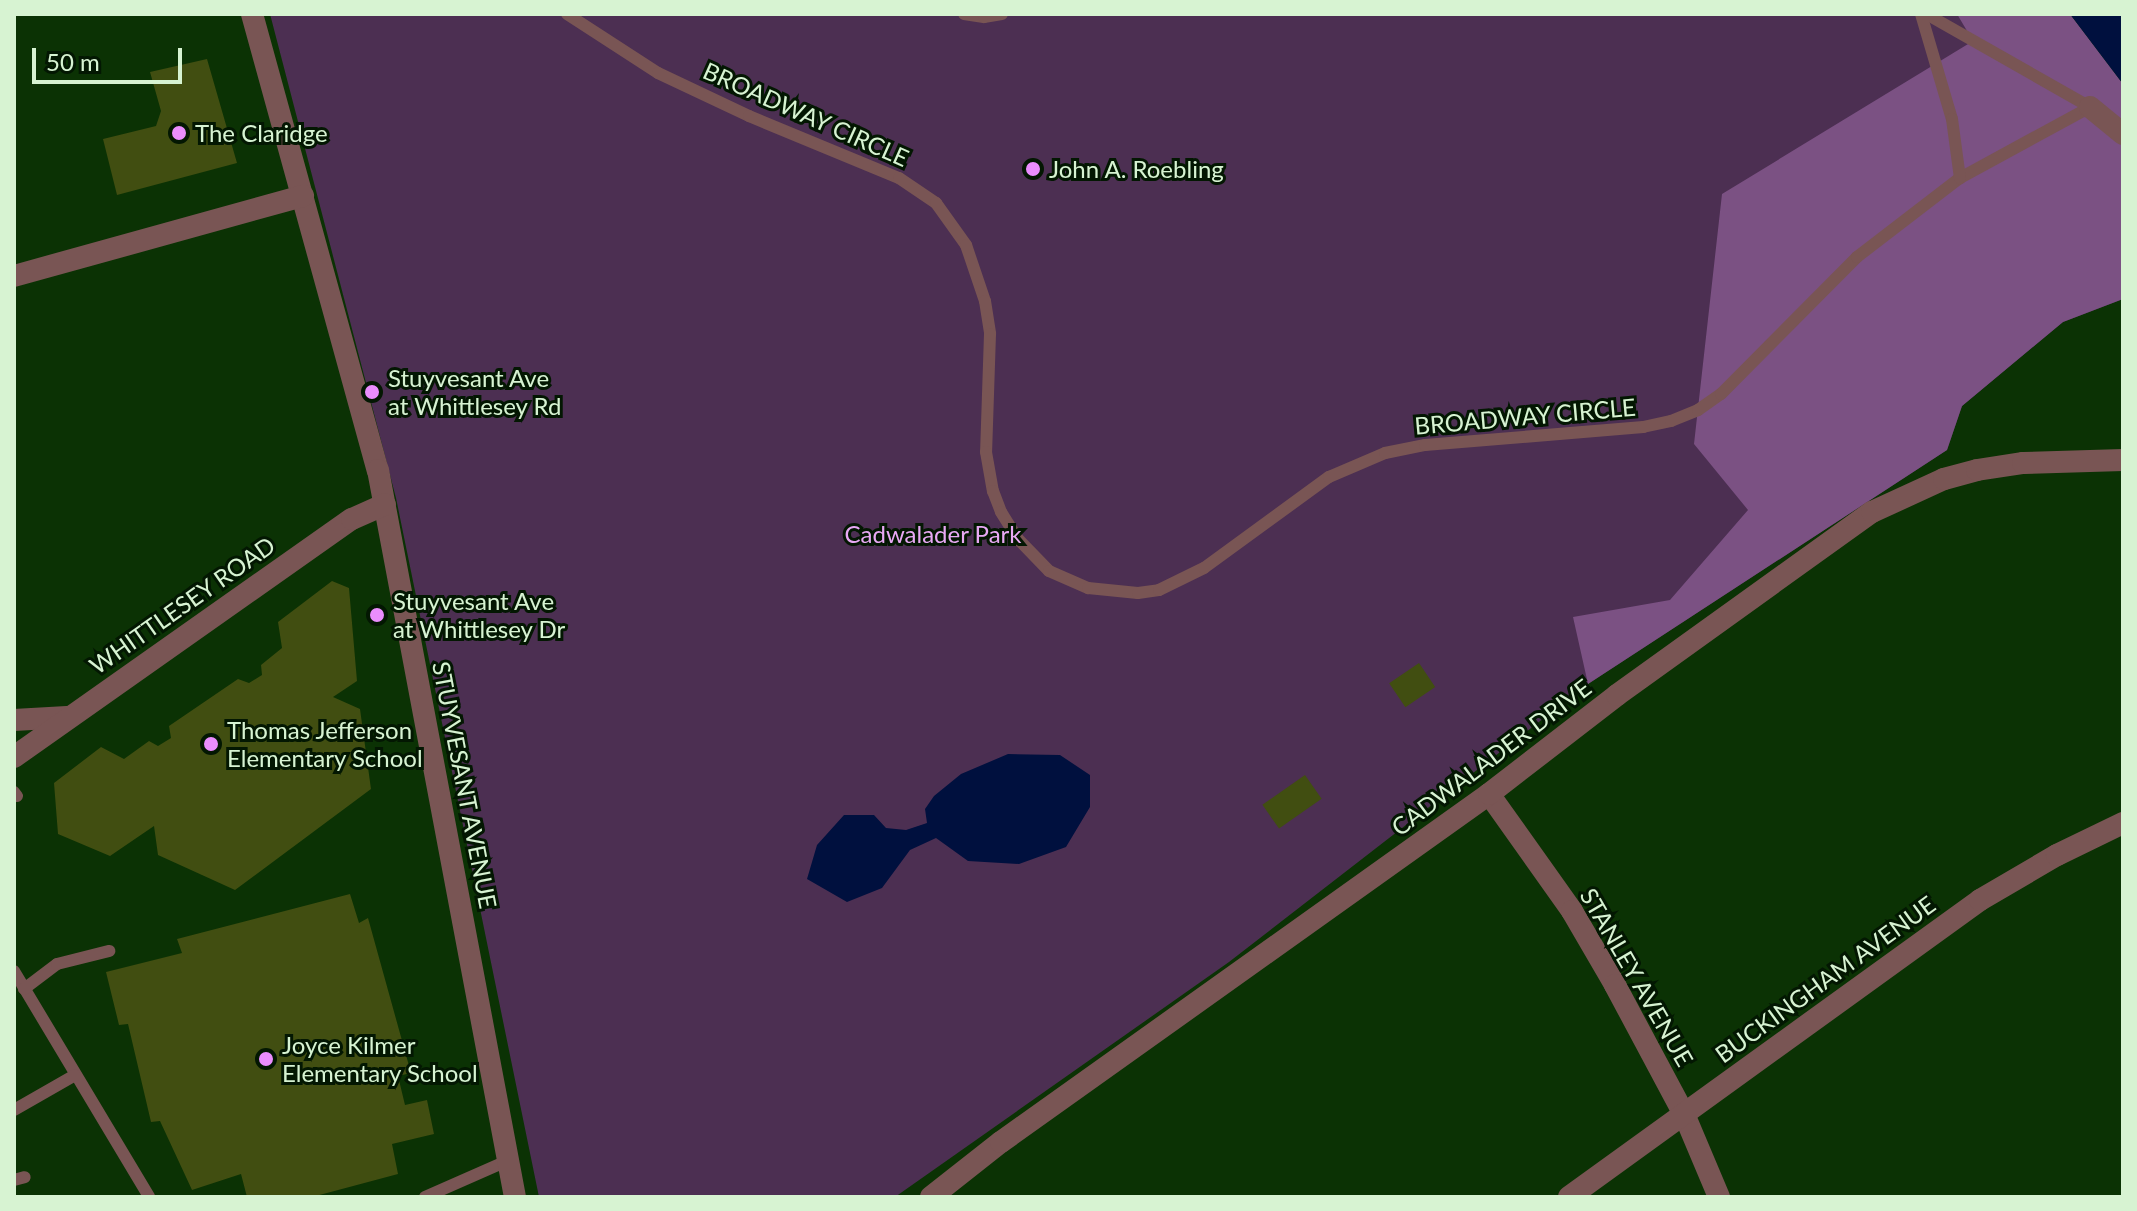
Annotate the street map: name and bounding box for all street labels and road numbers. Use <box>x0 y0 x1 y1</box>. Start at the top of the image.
street label: BROADWAY CIRCLE <box>698 56 914 172</box>
street label: BROADWAY CIRCLE <box>1413 392 1637 440</box>
street label: WHITTLESEY ROAD <box>83 530 281 680</box>
street label: STUYVESANT AVENUE <box>427 658 503 912</box>
street label: CADWALADER DRIVE <box>1386 673 1596 841</box>
street label: STANLEY AVENUE <box>1574 882 1700 1072</box>
street label: BUCKINGHAM AVENUE <box>1709 889 1941 1069</box>

